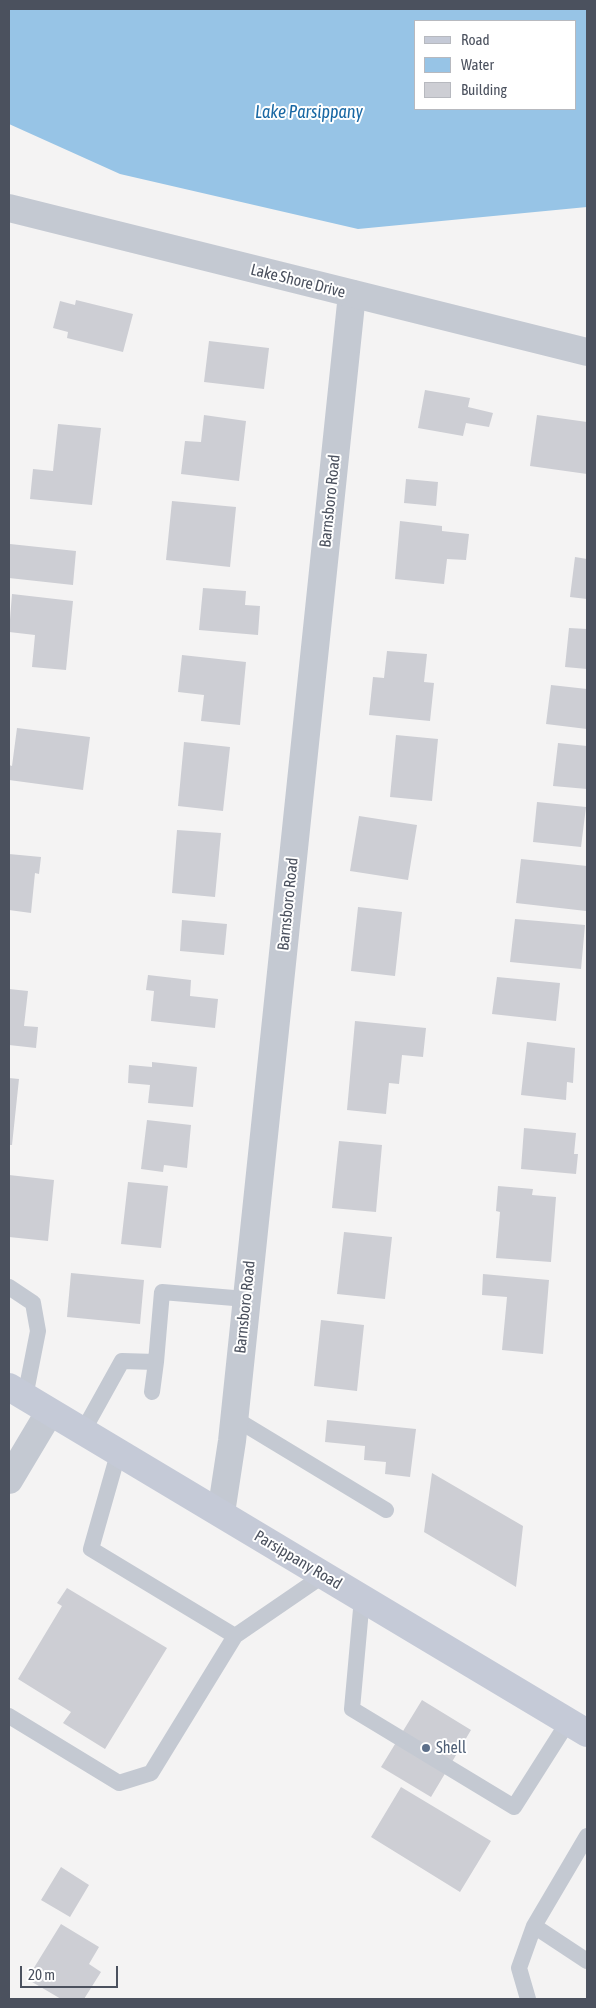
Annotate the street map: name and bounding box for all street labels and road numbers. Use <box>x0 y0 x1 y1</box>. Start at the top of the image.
street label: Lake Shore Drive <box>249 260 347 302</box>
street label: Barnsboro Road <box>316 454 344 548</box>
street label: Barnsboro Road <box>274 857 302 951</box>
street label: Barnsboro Road <box>231 1260 259 1354</box>
street label: Parsippany Road <box>251 1526 345 1594</box>

